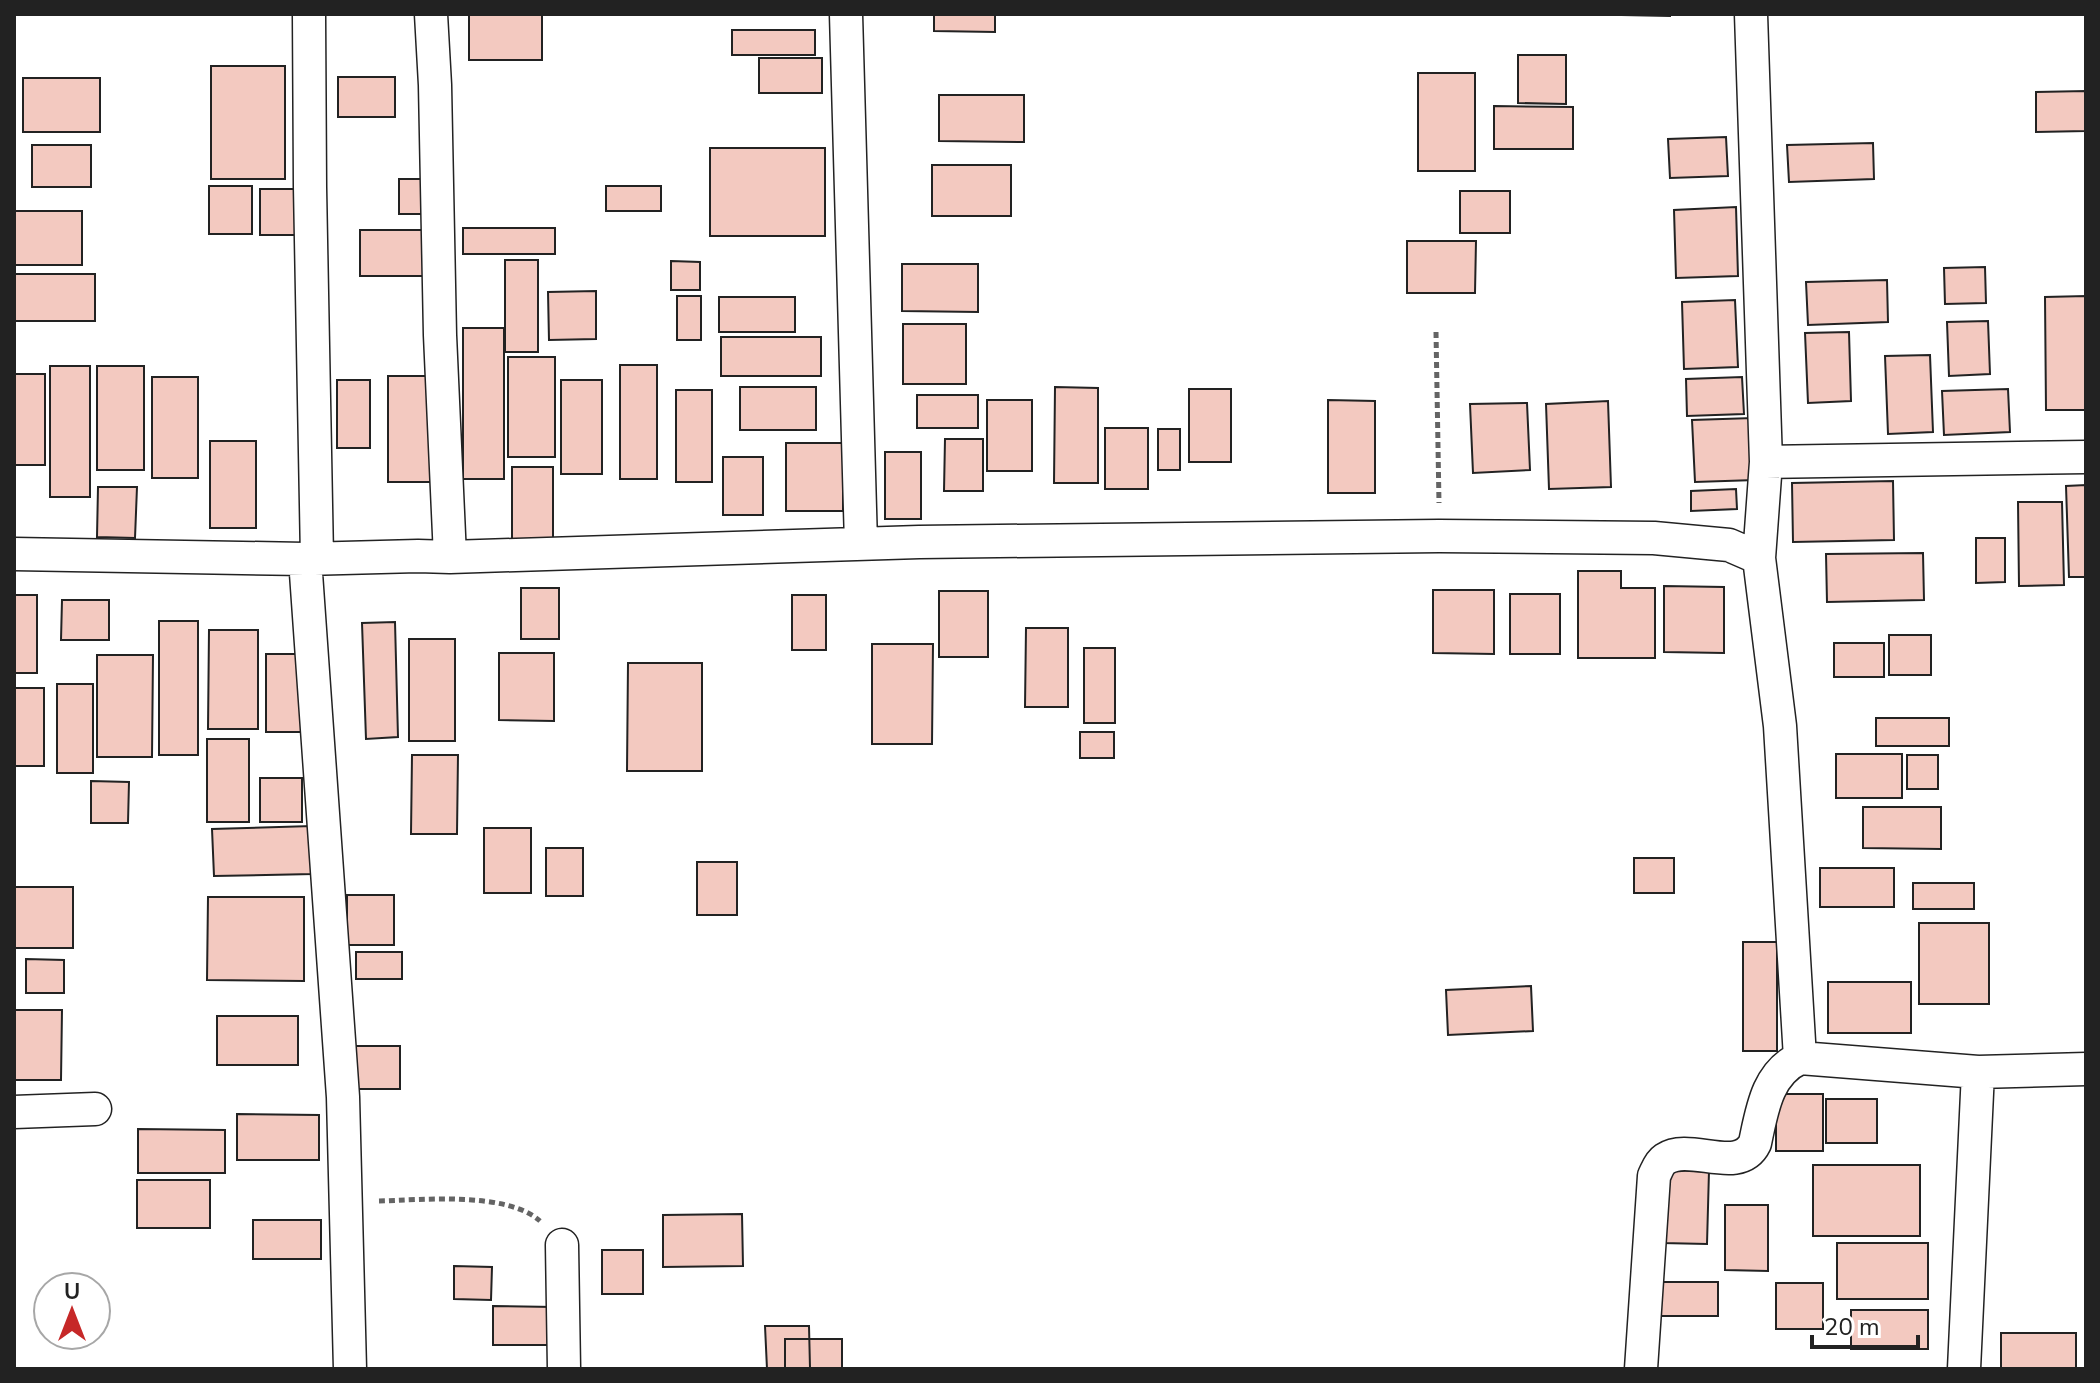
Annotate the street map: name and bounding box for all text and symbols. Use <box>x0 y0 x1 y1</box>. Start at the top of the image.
north arrow <box>32 1271 112 1351</box>
text: U <box>64 1277 80 1307</box>
scale bar <box>1812 1299 1918 1349</box>
text: 20 m <box>1824 1311 1880 1343</box>

